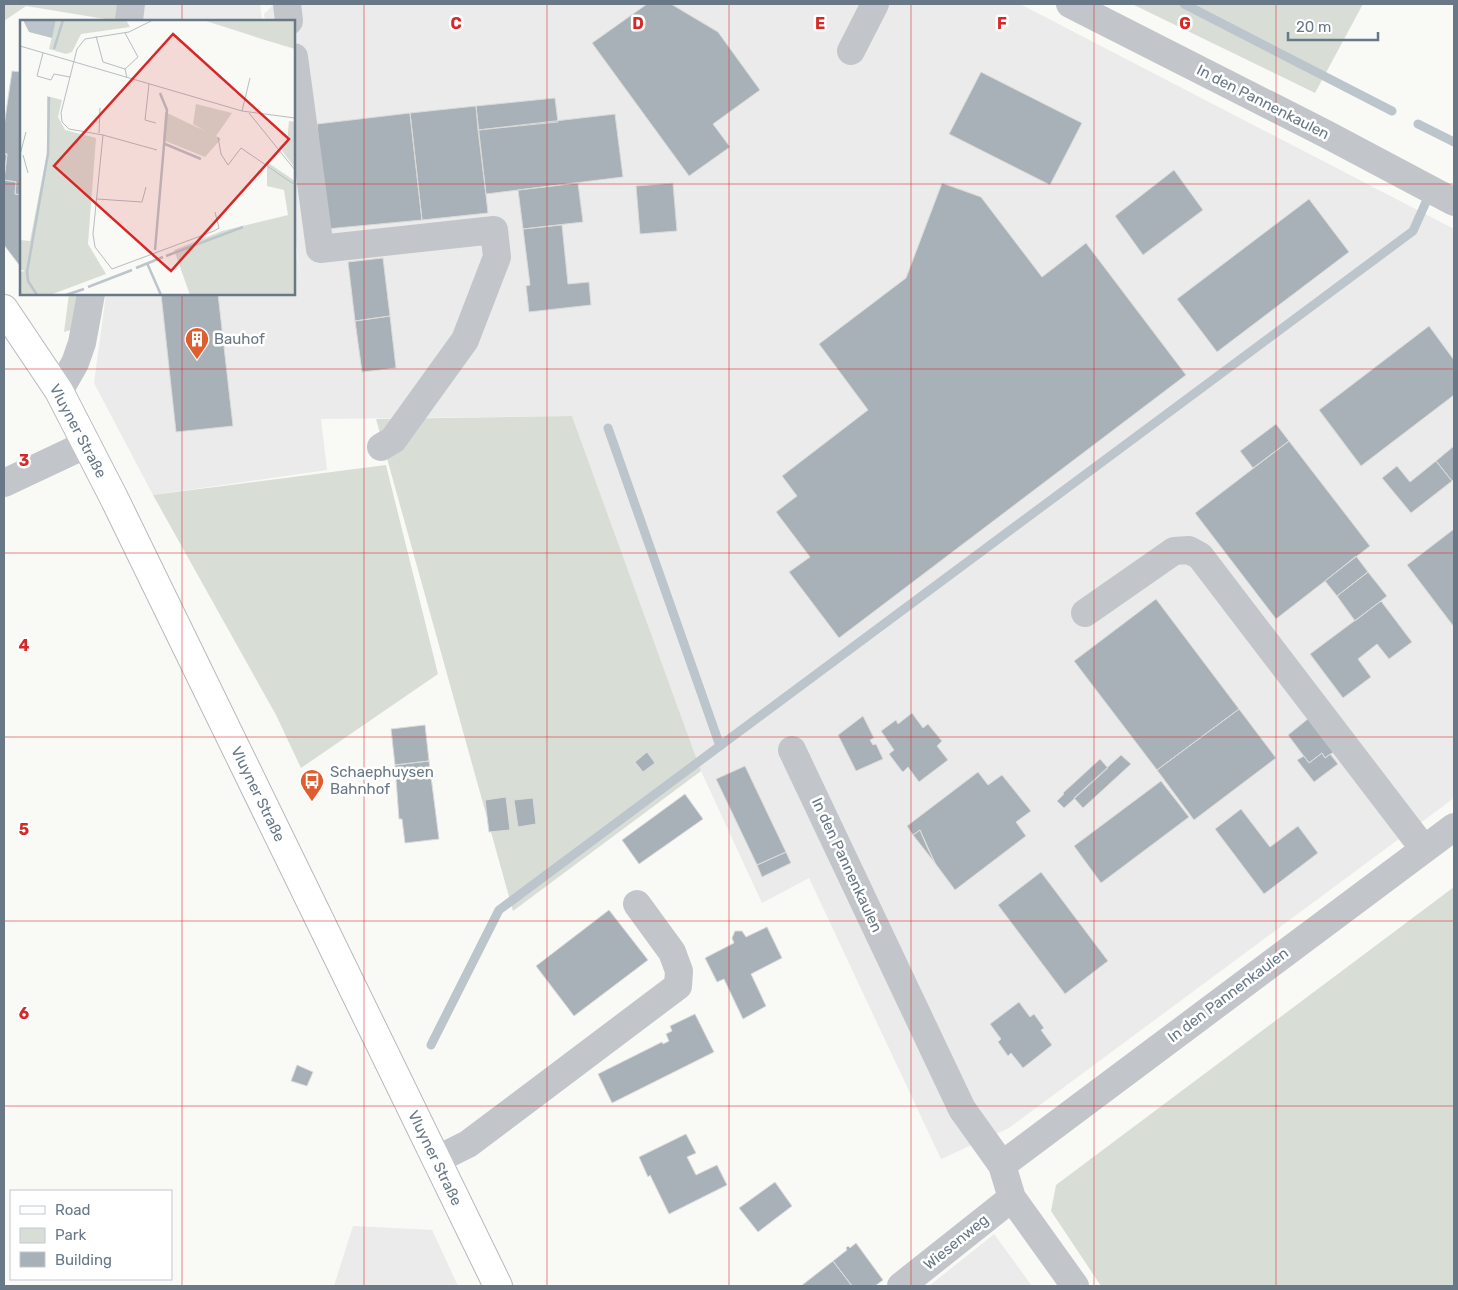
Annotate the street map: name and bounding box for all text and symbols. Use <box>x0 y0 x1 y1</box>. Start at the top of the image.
scale bar <box>1288 10 1378 42</box>
text: C <box>450 14 462 33</box>
text: D <box>632 14 644 33</box>
text: E <box>815 14 825 33</box>
text: F <box>997 14 1007 33</box>
text: G <box>1179 14 1191 33</box>
text: 20 m <box>1296 18 1331 36</box>
inset map <box>20 20 295 295</box>
street label: In den Pannenkaulen <box>1194 61 1332 143</box>
building icon: Bauhof <box>184 326 210 360</box>
place label: Bauhof <box>214 330 265 348</box>
street label: Vluyner Straße <box>46 381 110 481</box>
text: 3 <box>19 451 29 470</box>
text: 4 <box>19 636 30 655</box>
street label: Vluyner Straße <box>227 743 289 845</box>
place label: Schaephuysen Bahnhof <box>330 763 434 798</box>
bus stop icon: Schaephuysen Bahnhof <box>299 768 325 802</box>
street label: In den Pannenkaulen <box>808 795 886 935</box>
text: 5 <box>19 820 29 839</box>
street label: In den Pannenkaulen <box>1164 944 1292 1046</box>
text: 6 <box>19 1004 29 1023</box>
street label: Vluyner Straße <box>404 1107 466 1209</box>
legend <box>10 1190 172 1280</box>
text: Road <box>55 1201 91 1219</box>
street label: Wiesenweg <box>920 1210 992 1274</box>
text: Park <box>55 1226 86 1244</box>
text: Building <box>55 1251 112 1269</box>

